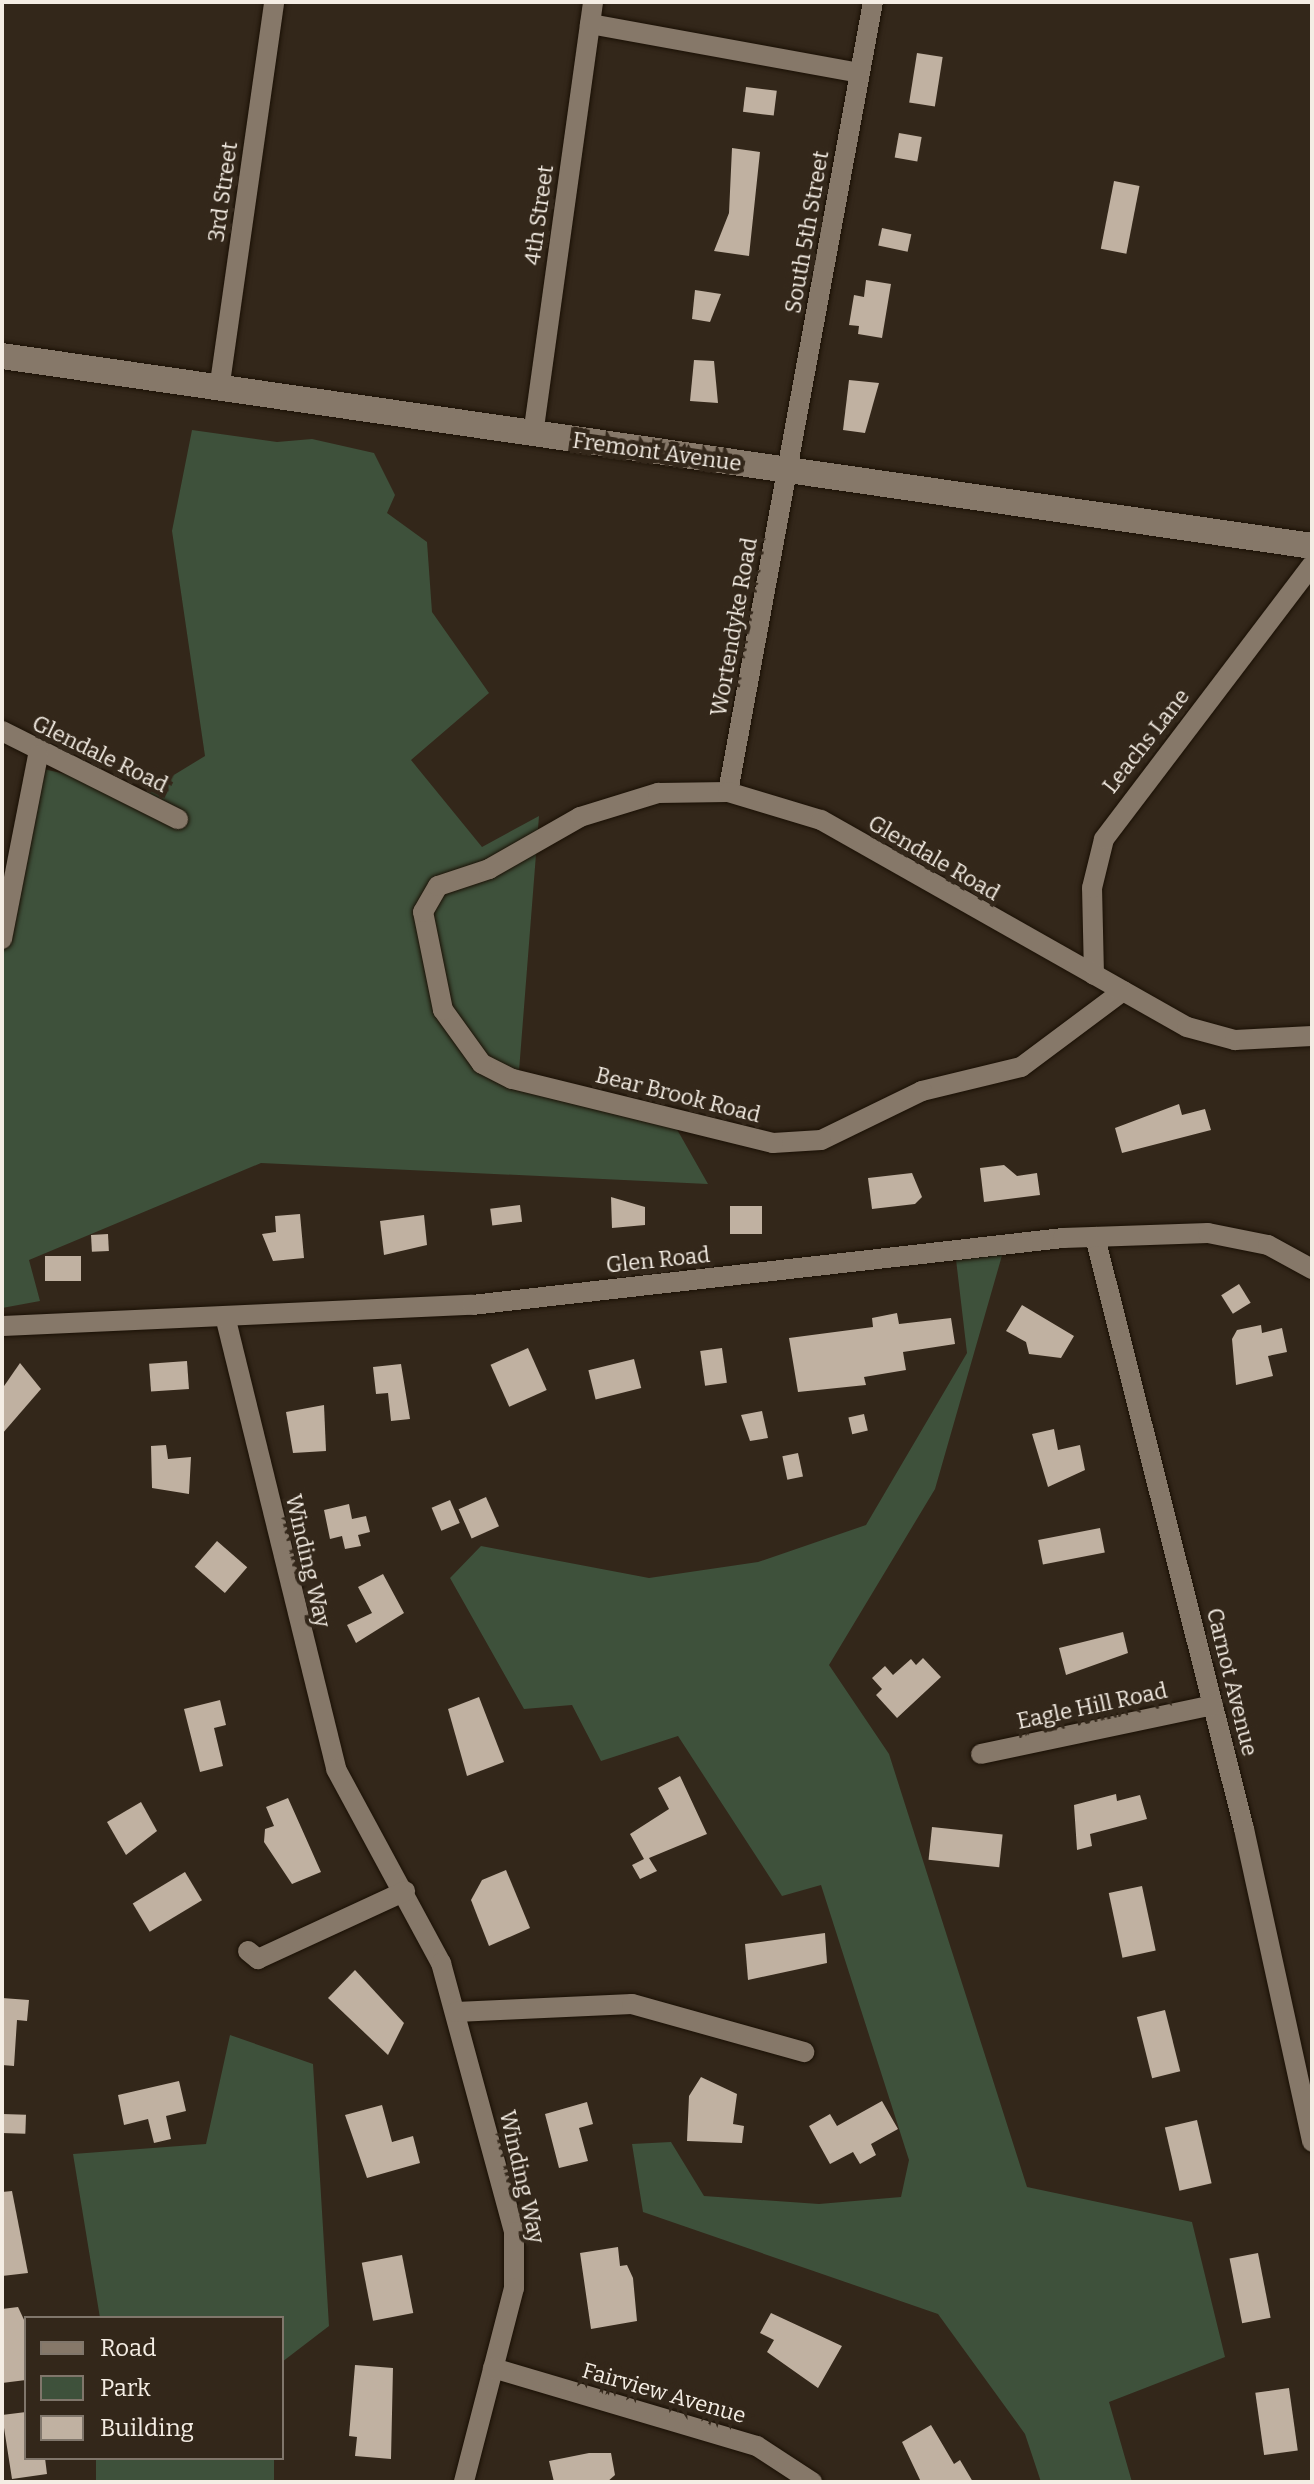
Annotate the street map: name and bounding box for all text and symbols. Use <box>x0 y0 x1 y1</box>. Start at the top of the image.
street label: 3rd Street <box>203 140 243 244</box>
street label: South 5th Street <box>780 149 834 315</box>
street label: 4th Street <box>519 163 559 267</box>
street label: Fremont Avenue <box>571 427 743 477</box>
street label: Wortendyke Road <box>705 536 763 718</box>
street label: Leachs Lane <box>1097 684 1195 798</box>
street label: Glendale Road <box>28 710 172 798</box>
street label: Glendale Road <box>864 810 1004 906</box>
street label: Bear Brook Road <box>593 1062 763 1128</box>
street label: Glen Road <box>605 1241 711 1279</box>
street label: Winding Way <box>280 1492 336 1630</box>
street label: Carnot Avenue <box>1201 1605 1263 1759</box>
street label: Eagle Hill Road <box>1014 1677 1170 1735</box>
street label: Winding Way <box>494 2108 550 2246</box>
legend <box>24 2316 284 2460</box>
text: Road <box>100 2334 156 2362</box>
street label: Fairview Avenue <box>579 2357 749 2429</box>
text: Park <box>100 2374 151 2402</box>
text: Building <box>100 2414 194 2442</box>

